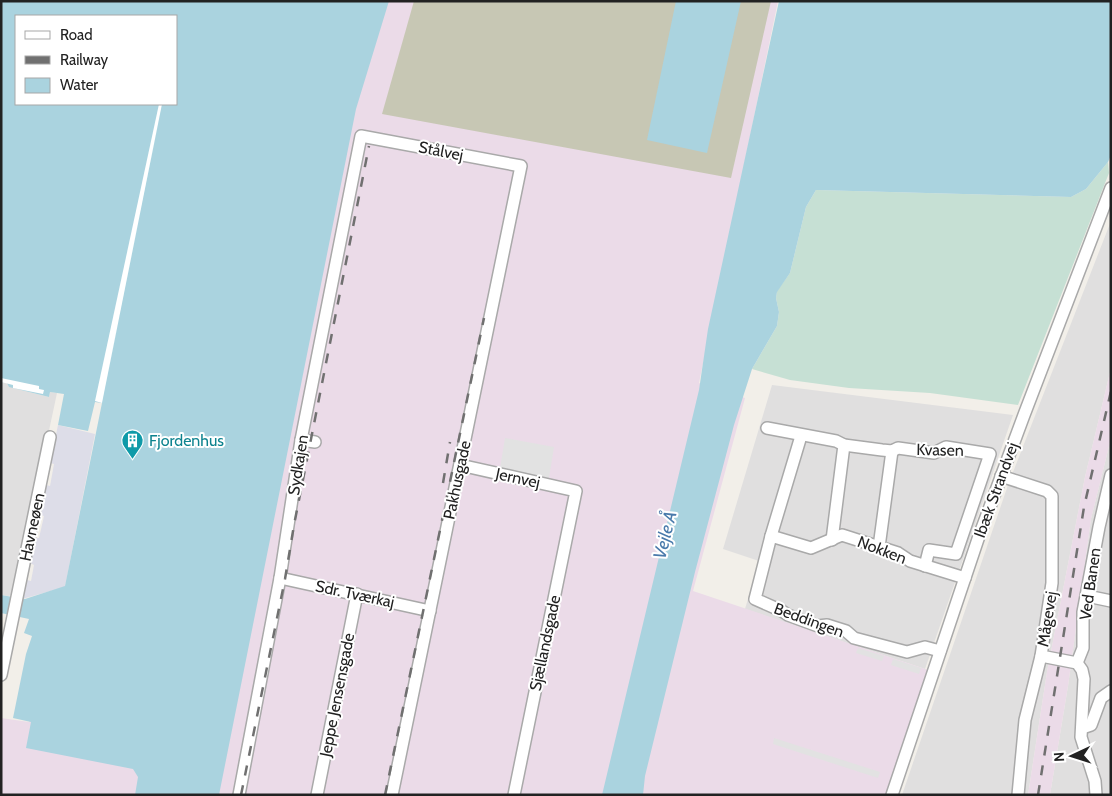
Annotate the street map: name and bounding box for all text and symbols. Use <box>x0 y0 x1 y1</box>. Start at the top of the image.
legend <box>15 15 178 105</box>
text: Road <box>60 26 93 44</box>
text: Railway <box>60 51 109 69</box>
text: Water <box>60 76 98 94</box>
street label: Stålvej <box>417 137 465 165</box>
building icon: Fjordenhus <box>121 428 145 459</box>
place label: Fjordenhus <box>149 431 224 450</box>
street label: Sydkajen <box>284 433 312 497</box>
street label: Pakhusgade <box>439 439 475 521</box>
street label: Kvasen <box>916 440 964 460</box>
street label: Ibæk Strandvej <box>970 440 1022 540</box>
street label: Jernvej <box>493 464 542 492</box>
street label: Havneøen <box>15 491 49 563</box>
water label: Vejle Å <box>648 509 682 561</box>
street label: Nokken <box>855 532 909 568</box>
street label: Ved Banen <box>1076 547 1104 621</box>
street label: Sdr. Tværkaj <box>314 576 396 612</box>
street label: Mågevej <box>1033 590 1061 648</box>
street label: Sjællandsgade <box>526 593 564 693</box>
street label: Beddingen <box>771 599 847 641</box>
street label: Jeppe Jensensgade <box>315 631 358 760</box>
north arrow <box>1047 731 1097 781</box>
text: N <box>1050 751 1068 762</box>

